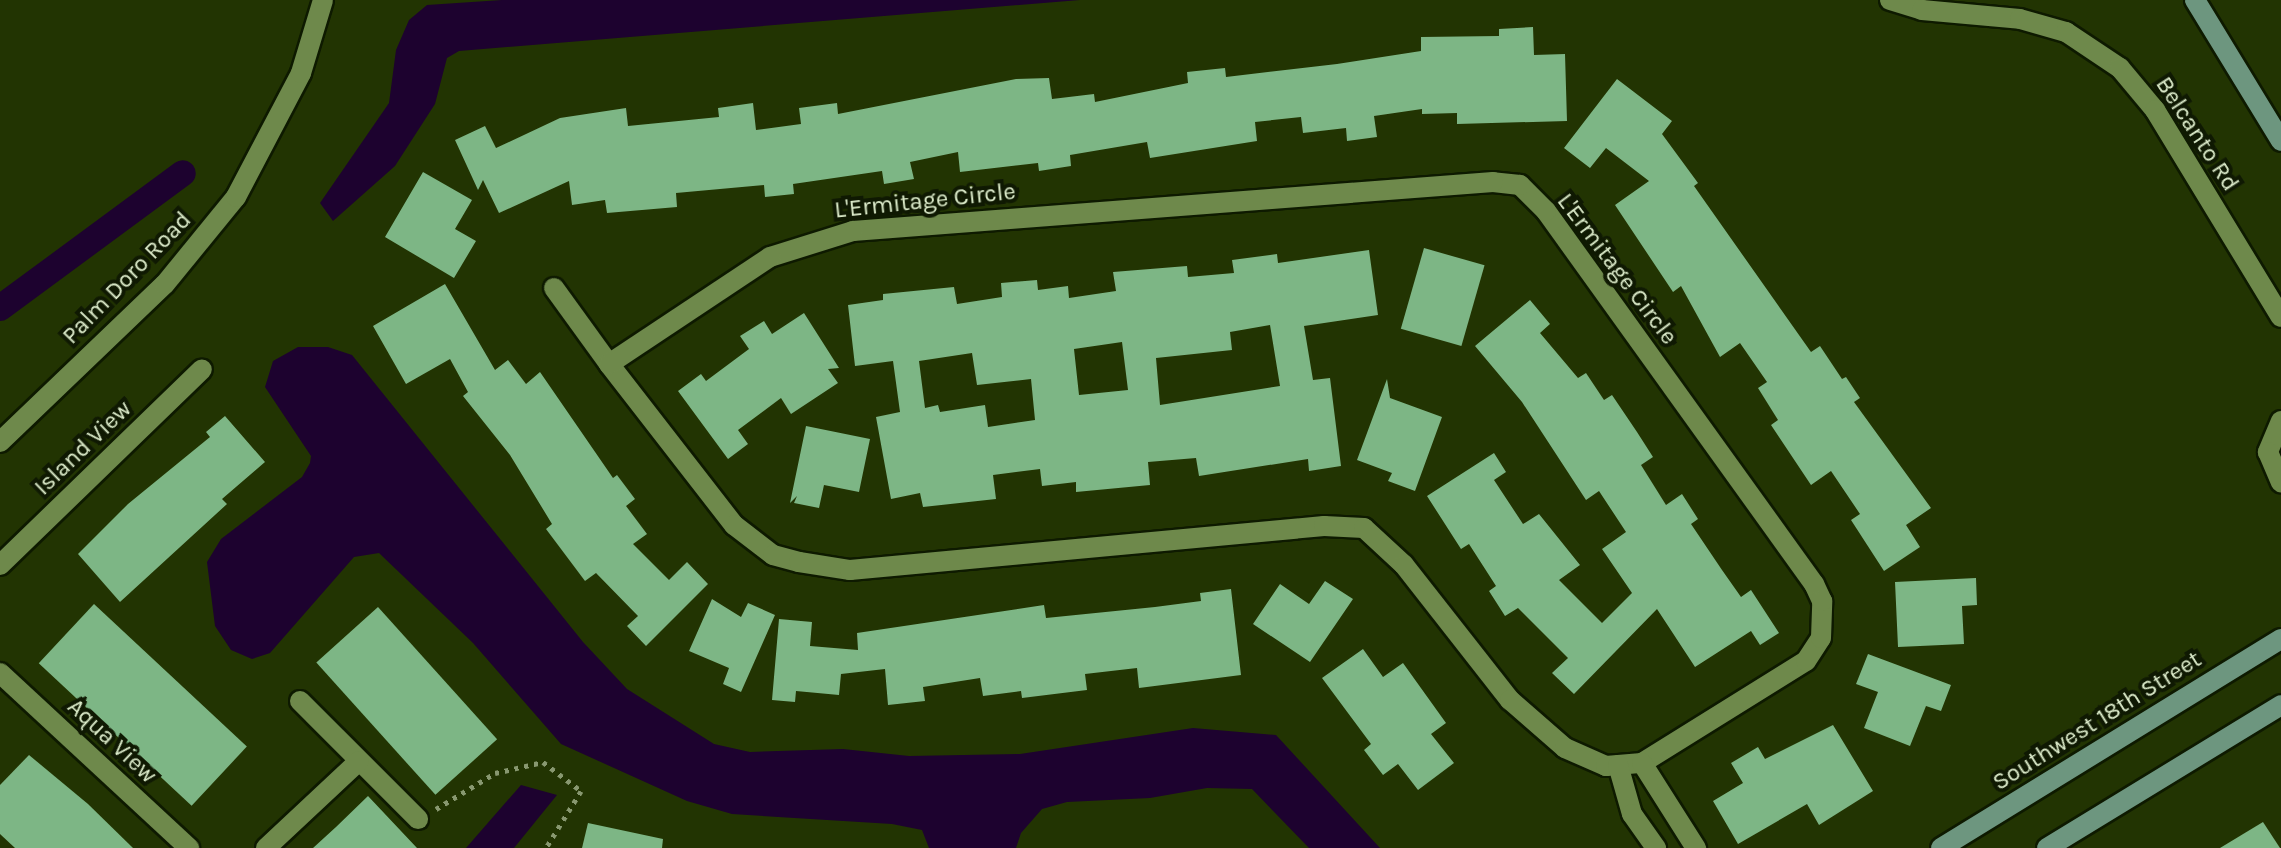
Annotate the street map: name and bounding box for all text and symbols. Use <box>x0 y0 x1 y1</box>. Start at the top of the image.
street label: Belcanto Rd <box>2149 71 2245 197</box>
street label: L'Ermitage Circle <box>833 177 1017 225</box>
street label: L'Ermitage Circle <box>1551 188 1683 350</box>
street label: Palm Doro Road <box>57 206 197 350</box>
street label: Island View <box>28 395 138 501</box>
street label: Southwest 18th Street <box>1987 645 2207 797</box>
street label: Aqua View <box>61 692 163 790</box>

